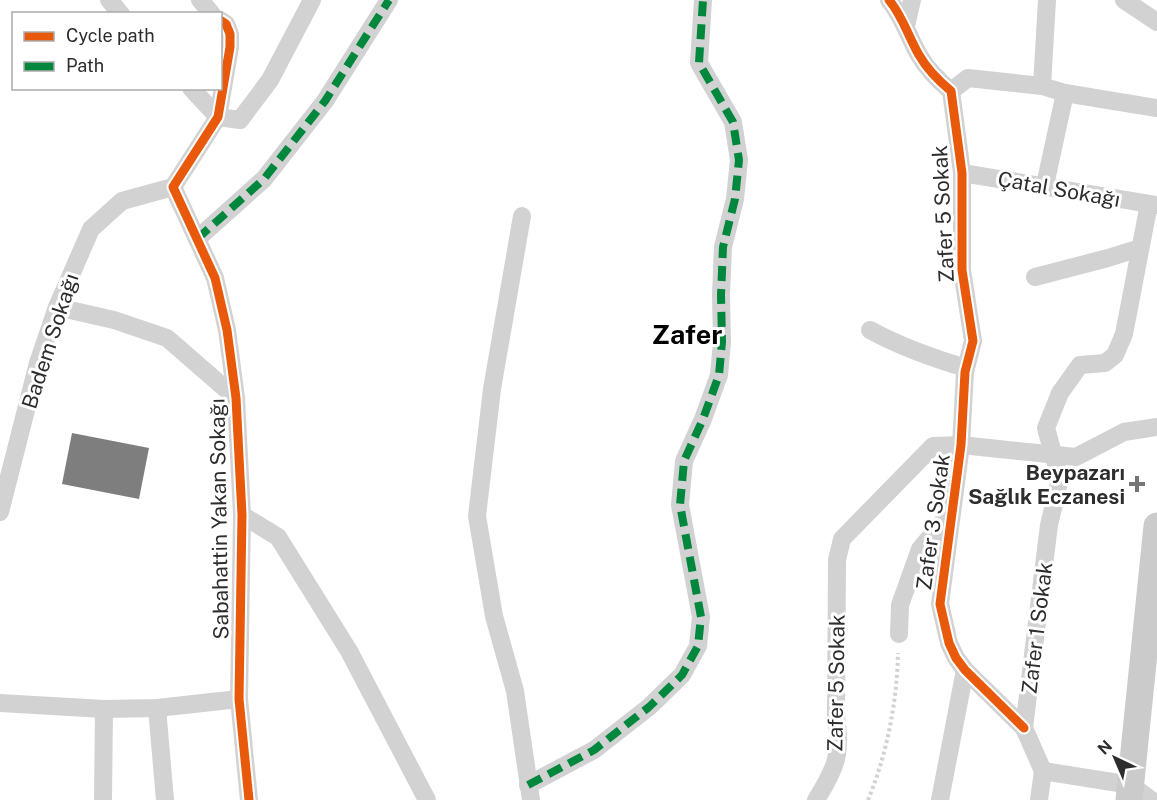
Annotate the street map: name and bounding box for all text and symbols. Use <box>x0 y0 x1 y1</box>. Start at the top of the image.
legend <box>12 12 222 90</box>
text: Cycle path <box>66 25 155 46</box>
text: Path <box>66 55 104 76</box>
street label: Zafer 5 Sokak <box>927 144 959 283</box>
street label: Çatal Sokağı <box>996 166 1122 212</box>
street label: Badem Sokağı <box>16 270 84 412</box>
district label: Zafer <box>652 318 722 350</box>
street label: Sabahattin Yakan Sokağı <box>204 398 234 640</box>
street label: Zafer 3 Sokak <box>911 452 955 592</box>
place label: Beypazarı Sağlık Eczanesi <box>968 460 1125 509</box>
marker: Beypazarı Sağlık Eczanesi <box>1130 477 1144 491</box>
street label: Zafer 1 Sokak <box>1017 560 1058 695</box>
street label: Zafer 5 Sokak <box>822 614 850 752</box>
north arrow <box>1085 728 1145 788</box>
text: N <box>1094 736 1116 759</box>

